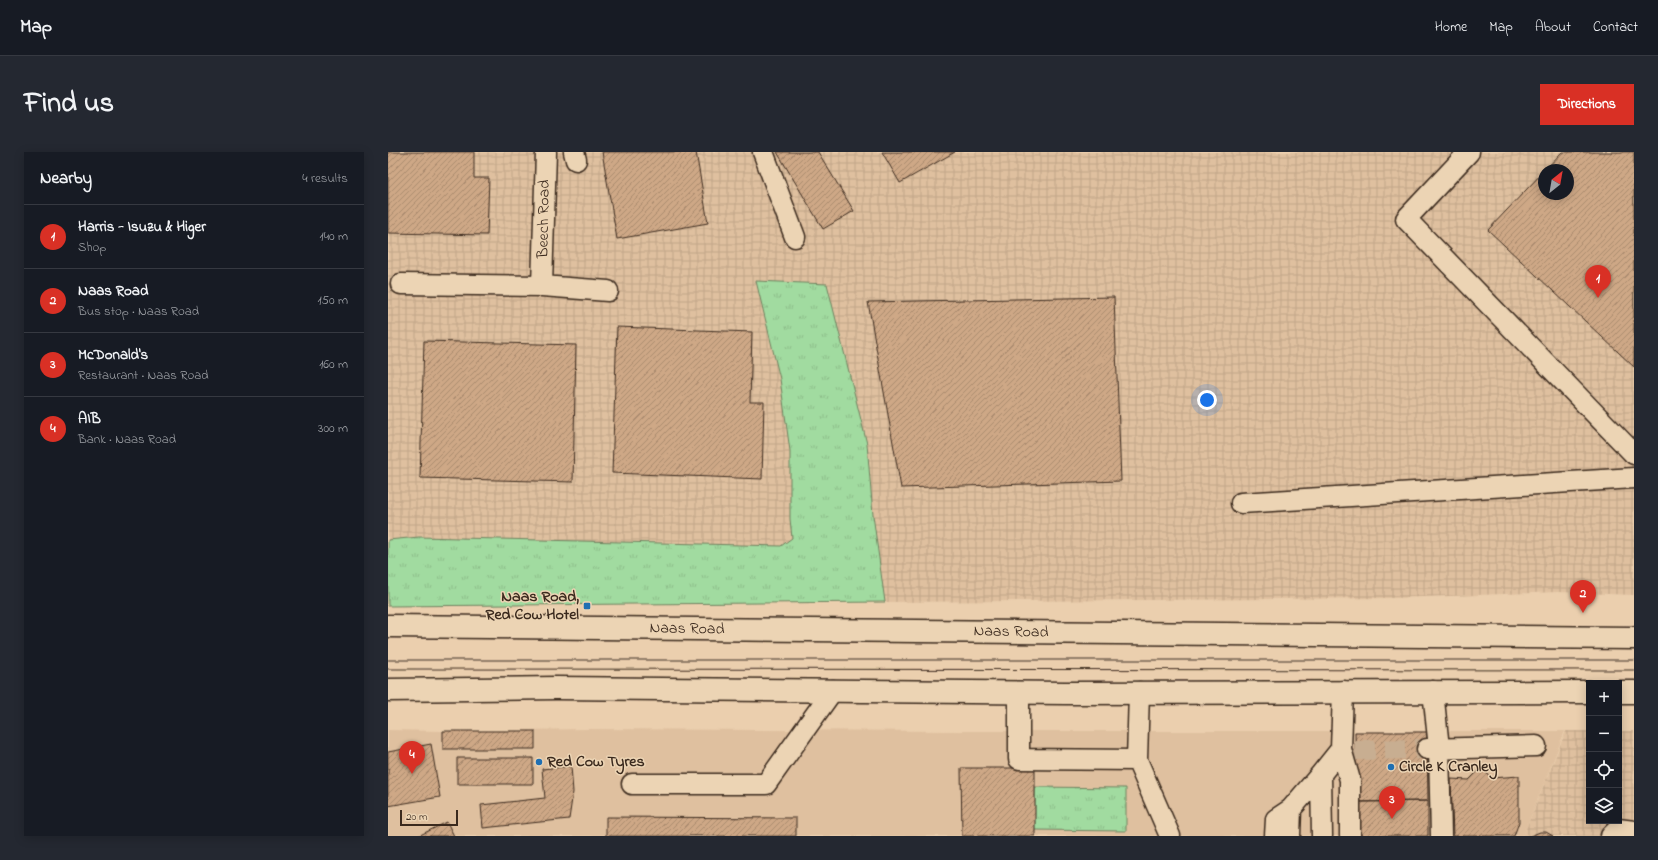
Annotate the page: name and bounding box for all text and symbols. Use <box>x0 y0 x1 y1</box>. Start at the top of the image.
text: Map <box>20 14 52 41</box>
text: Home <box>1435 17 1467 38</box>
text: Map <box>1489 17 1513 38</box>
text: About <box>1535 17 1571 38</box>
text: Contact <box>1593 17 1638 38</box>
text: Find us <box>24 84 114 125</box>
button: Directions <box>1540 84 1634 125</box>
north arrow <box>1538 164 1574 200</box>
text: Nearby <box>40 166 92 191</box>
text: 4 results <box>302 169 348 188</box>
street label: Beech Road <box>531 179 557 260</box>
text: Harris - Isuzu & Higer <box>78 216 206 238</box>
text: 1 <box>51 227 55 246</box>
text: 140 m <box>320 227 348 246</box>
text: Shop <box>78 238 106 257</box>
pin: 1 <box>1585 265 1611 298</box>
text: Naas Road <box>78 280 148 302</box>
text: 2 <box>50 291 56 310</box>
text: 150 m <box>317 291 348 310</box>
text: Bus stop · Naas Road <box>78 302 199 321</box>
text: McDonald's <box>78 344 148 366</box>
text: 3 <box>50 355 56 374</box>
text: 160 m <box>319 355 348 374</box>
text: Restaurant · Naas Road <box>78 366 208 385</box>
your location <box>1197 390 1217 410</box>
text: AIB <box>78 408 101 430</box>
text: 4 <box>50 419 56 438</box>
text: 300 m <box>318 419 348 438</box>
text: Bank · Naas Road <box>78 430 176 449</box>
pin: 2 <box>1570 580 1596 613</box>
place label: Naas Road, Red Cow Hotel <box>485 585 579 627</box>
marker: Naas Road, Red Cow Hotel <box>582 601 592 611</box>
street label: Naas Road <box>649 616 725 642</box>
street label: Naas Road <box>973 619 1049 645</box>
map controls <box>1586 680 1622 824</box>
button: + <box>1586 680 1622 716</box>
button: − <box>1586 716 1622 752</box>
pin: 4 <box>399 741 425 774</box>
place label: Red Cow Tyres <box>546 750 645 775</box>
button: locate <box>1586 752 1622 788</box>
place label: Circle K Cranley <box>1399 755 1497 780</box>
marker: Red Cow Tyres <box>534 757 544 767</box>
marker: Circle K Cranley <box>1386 762 1396 772</box>
pin: 3 <box>1379 786 1405 819</box>
button: layers <box>1586 788 1622 824</box>
scale bar <box>400 808 458 827</box>
text: 20 m <box>406 809 428 825</box>

